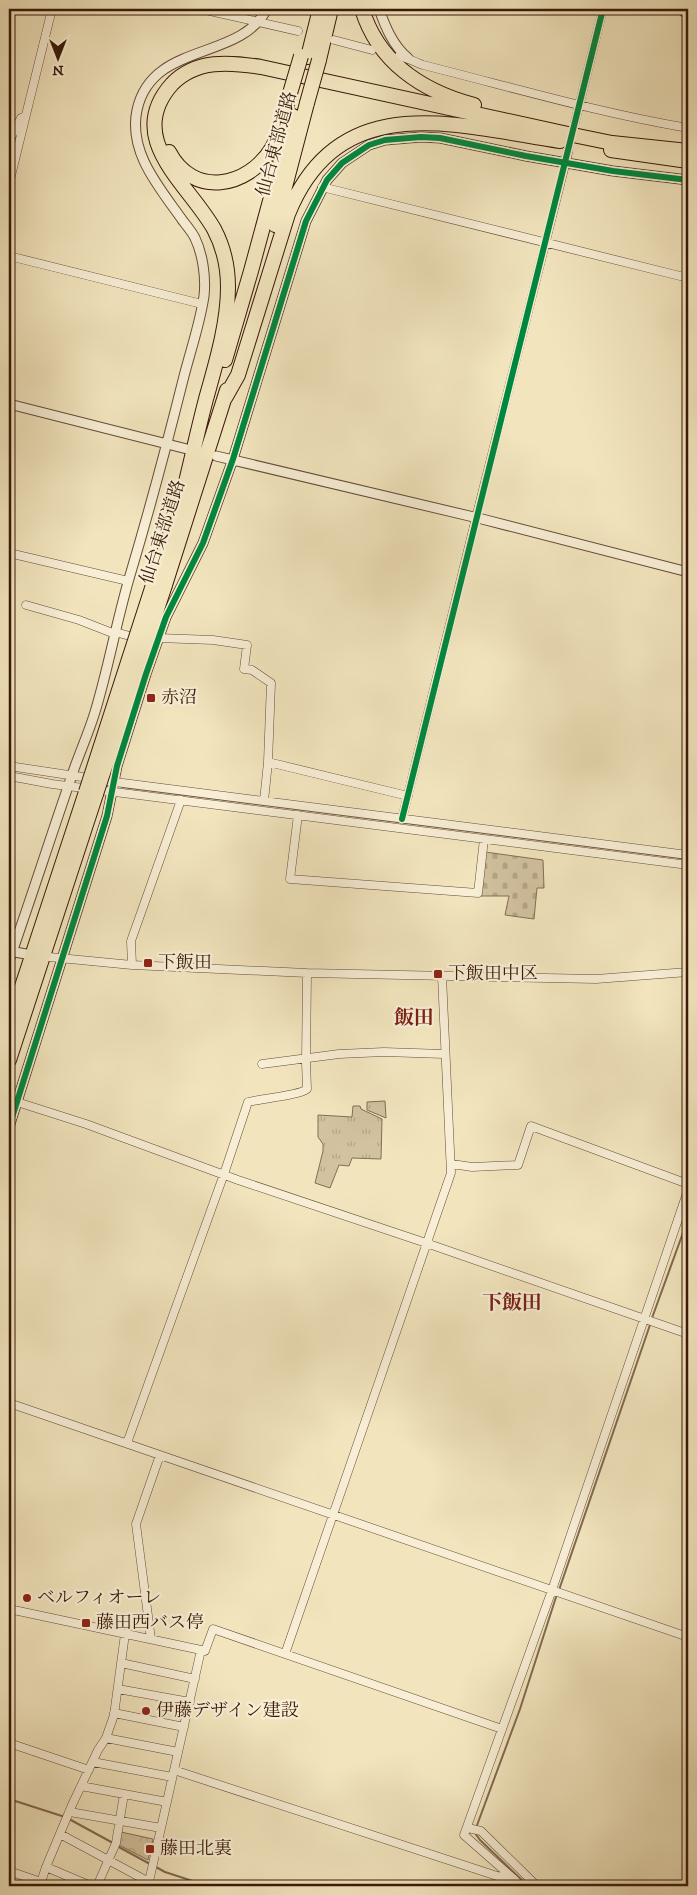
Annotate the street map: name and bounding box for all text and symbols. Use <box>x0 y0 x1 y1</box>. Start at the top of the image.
north arrow <box>32 32 82 82</box>
text: N <box>52 61 64 79</box>
street label: 仙台東部道路 <box>252 89 302 199</box>
street label: 仙台東部道路 <box>136 477 190 587</box>
place label: 赤沼 <box>161 687 197 709</box>
marker: 赤沼 <box>145 692 157 704</box>
place label: 下飯田 <box>158 952 212 974</box>
marker: 下飯田 <box>142 957 154 969</box>
place label: 下飯田中区 <box>448 963 538 985</box>
marker: 下飯田中区 <box>432 968 444 980</box>
district label: 飯田 <box>394 1006 434 1031</box>
district label: 下飯田 <box>482 1291 542 1316</box>
place label: ベルフィオーレ <box>37 1587 161 1609</box>
marker: ベルフィオーレ <box>21 1592 33 1604</box>
place label: 藤田西バス停 <box>96 1612 204 1634</box>
marker: 藤田西バス停 <box>80 1617 92 1629</box>
place label: 伊藤デザイン建設 <box>156 1700 299 1722</box>
marker: 伊藤デザイン建設 <box>140 1705 152 1717</box>
place label: 藤田北裏 <box>160 1838 232 1860</box>
marker: 藤田北裏 <box>144 1843 156 1855</box>

